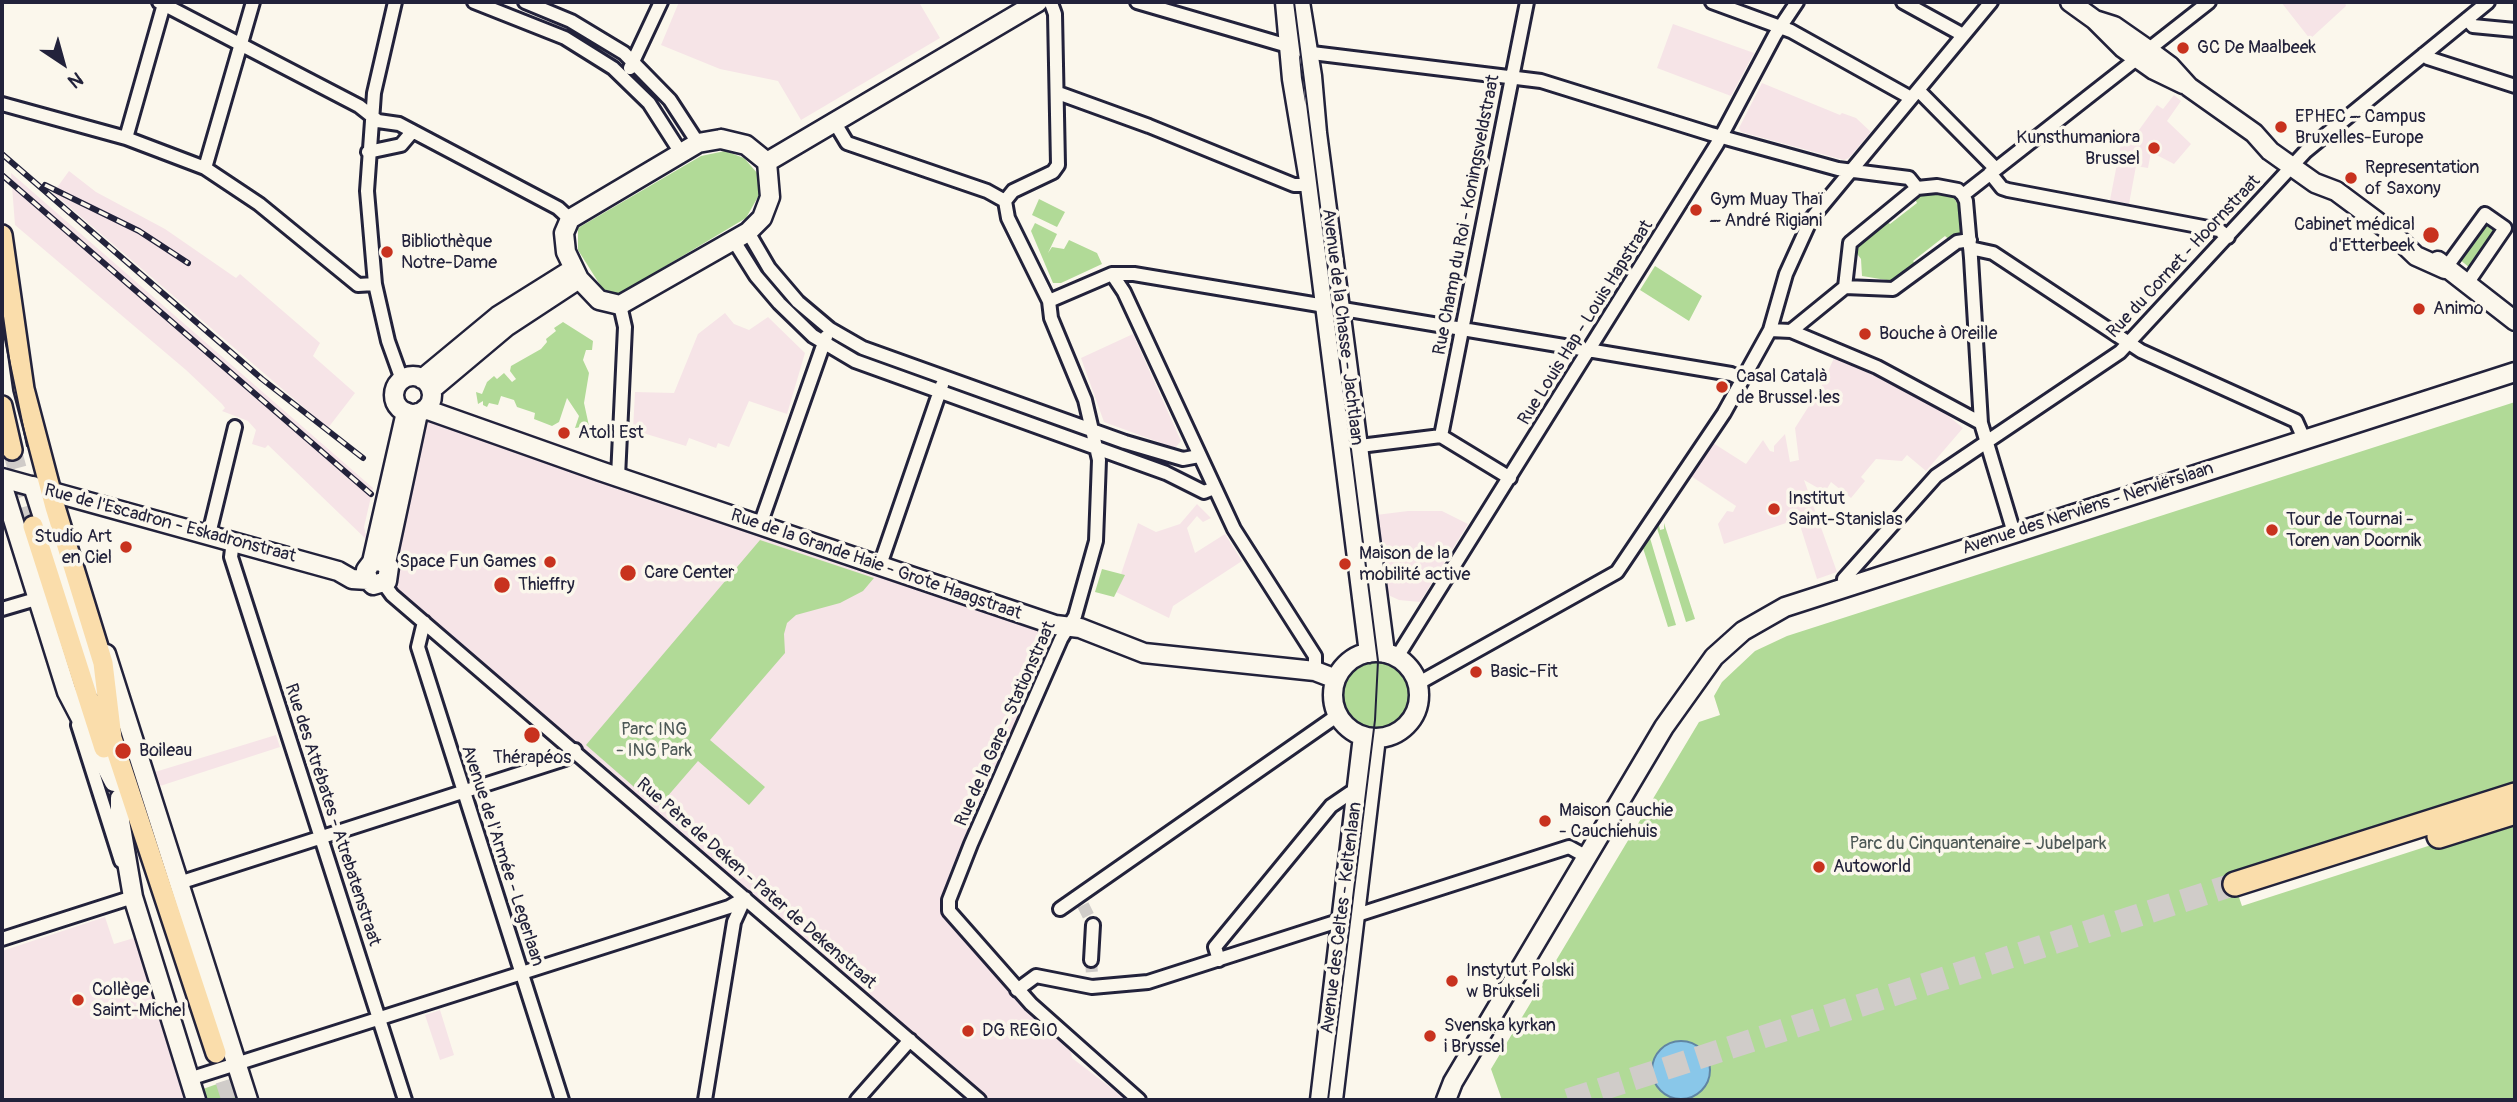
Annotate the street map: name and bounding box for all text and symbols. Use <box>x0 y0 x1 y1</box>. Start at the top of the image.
north arrow <box>28 28 98 98</box>
place label: GC De Maalbeek <box>2197 37 2316 59</box>
marker: GC De Maalbeek <box>2175 40 2191 56</box>
text: N <box>63 66 88 93</box>
street label: Rue Champ du Roi - Koningsveldstraat <box>1429 73 1505 357</box>
place label: EPHEC – Campus Bruxelles-Europe <box>2295 106 2426 148</box>
marker: EPHEC – Campus Bruxelles-Europe <box>2273 119 2289 135</box>
place label: Kunsthumaniora Brussel <box>2016 127 2140 170</box>
marker: Kunsthumaniora Brussel <box>2146 140 2162 156</box>
place label: Representation of Saxony <box>2365 157 2480 200</box>
marker: Representation of Saxony <box>2343 170 2359 186</box>
street label: Rue du Cornet - Hoornstraat <box>2103 171 2265 343</box>
place label: Gym Muay Thaï – André Rigiani <box>1710 189 1824 232</box>
marker: Gym Muay Thaï – André Rigiani <box>1688 202 1704 218</box>
street label: Avenue de la Chasse - Jachtlaan <box>1317 207 1367 447</box>
place label: Cabinet médical d'Etterbeek <box>2294 214 2415 256</box>
street label: Rue Louis Hap - Louis Hapstraat <box>1514 217 1658 429</box>
marker: Cabinet médical d'Etterbeek <box>2421 225 2441 245</box>
place label: Bibliothèque Notre-Dame <box>401 231 497 274</box>
marker: Bibliothèque Notre-Dame <box>379 244 395 260</box>
place label: Animo <box>2433 298 2483 320</box>
marker: Animo <box>2411 301 2427 317</box>
place label: Bouche à Oreille <box>1879 323 1997 345</box>
marker: Bouche à Oreille <box>1857 326 1873 342</box>
place label: Casal Català de Brussel·les <box>1736 366 1840 408</box>
marker: Casal Català de Brussel·les <box>1714 379 1730 395</box>
place label: Atoll Est <box>578 422 644 444</box>
marker: Atoll Est <box>556 425 572 441</box>
street label: Avenue des Nerviens - Nerviërslaan <box>1959 458 2217 560</box>
street label: Rue de l'Escadron - Eskadronstraat <box>42 480 298 568</box>
place label: Institut Saint-Stanislas <box>1788 488 1903 530</box>
marker: Institut Saint-Stanislas <box>1766 501 1782 517</box>
street label: Rue de la Grande Haie - Grote Haagstraat <box>728 505 1024 625</box>
place label: Tour de Tournai - Toren van Doornik <box>2286 509 2421 552</box>
marker: Tour de Tournai - Toren van Doornik <box>2264 522 2280 538</box>
place label: Studio Art en Ciel <box>34 526 112 568</box>
marker: Studio Art en Ciel <box>118 539 134 555</box>
place label: Maison de la mobilité active <box>1359 543 1470 586</box>
place label: Space Fun Games <box>400 551 536 573</box>
marker: Space Fun Games <box>542 554 558 570</box>
marker: Maison de la mobilité active <box>1337 556 1353 572</box>
place label: Care Center <box>644 562 735 584</box>
marker: Care Center <box>618 563 638 583</box>
place label: Thieffry <box>518 574 575 596</box>
marker: Thieffry <box>492 575 512 595</box>
street label: Rue de la Gare - Stationstraat <box>951 618 1061 830</box>
place label: Basic-Fit <box>1490 661 1558 683</box>
marker: Basic-Fit <box>1468 664 1484 680</box>
street label: Rue des Atrébates - Atrebatenstraat <box>279 681 385 949</box>
park label: Parc ING - ING Park <box>616 719 692 762</box>
marker: Thérapéos <box>522 725 542 745</box>
place label: Boileau <box>139 740 192 762</box>
marker: Boileau <box>113 741 133 761</box>
street label: Avenue de l'Armée - Legerlaan <box>456 743 548 969</box>
place label: Thérapéos <box>493 747 571 769</box>
street label: Rue Père de Deken - Pater de Dekenstraat <box>632 774 880 994</box>
place label: Maison Cauchie - Cauchiehuis <box>1559 800 1673 842</box>
street label: Avenue des Celtes - Keltenlaan <box>1317 801 1367 1035</box>
marker: Maison Cauchie - Cauchiehuis <box>1537 813 1553 829</box>
park label: Parc du Cinquantenaire - Jubelpark <box>1850 833 2106 855</box>
place label: Autoworld <box>1833 856 1911 878</box>
marker: Autoworld <box>1811 859 1827 875</box>
place label: Instytut Polski w Brukseli <box>1466 960 1574 1002</box>
marker: Instytut Polski w Brukseli <box>1444 973 1460 989</box>
place label: Collège Saint-Michel <box>92 979 186 1021</box>
marker: Collège Saint-Michel <box>70 992 86 1008</box>
place label: Svenska kyrkan i Bryssel <box>1444 1015 1556 1058</box>
place label: DG REGIO <box>982 1020 1057 1042</box>
marker: DG REGIO <box>960 1023 976 1039</box>
marker: Svenska kyrkan i Bryssel <box>1422 1028 1438 1044</box>

